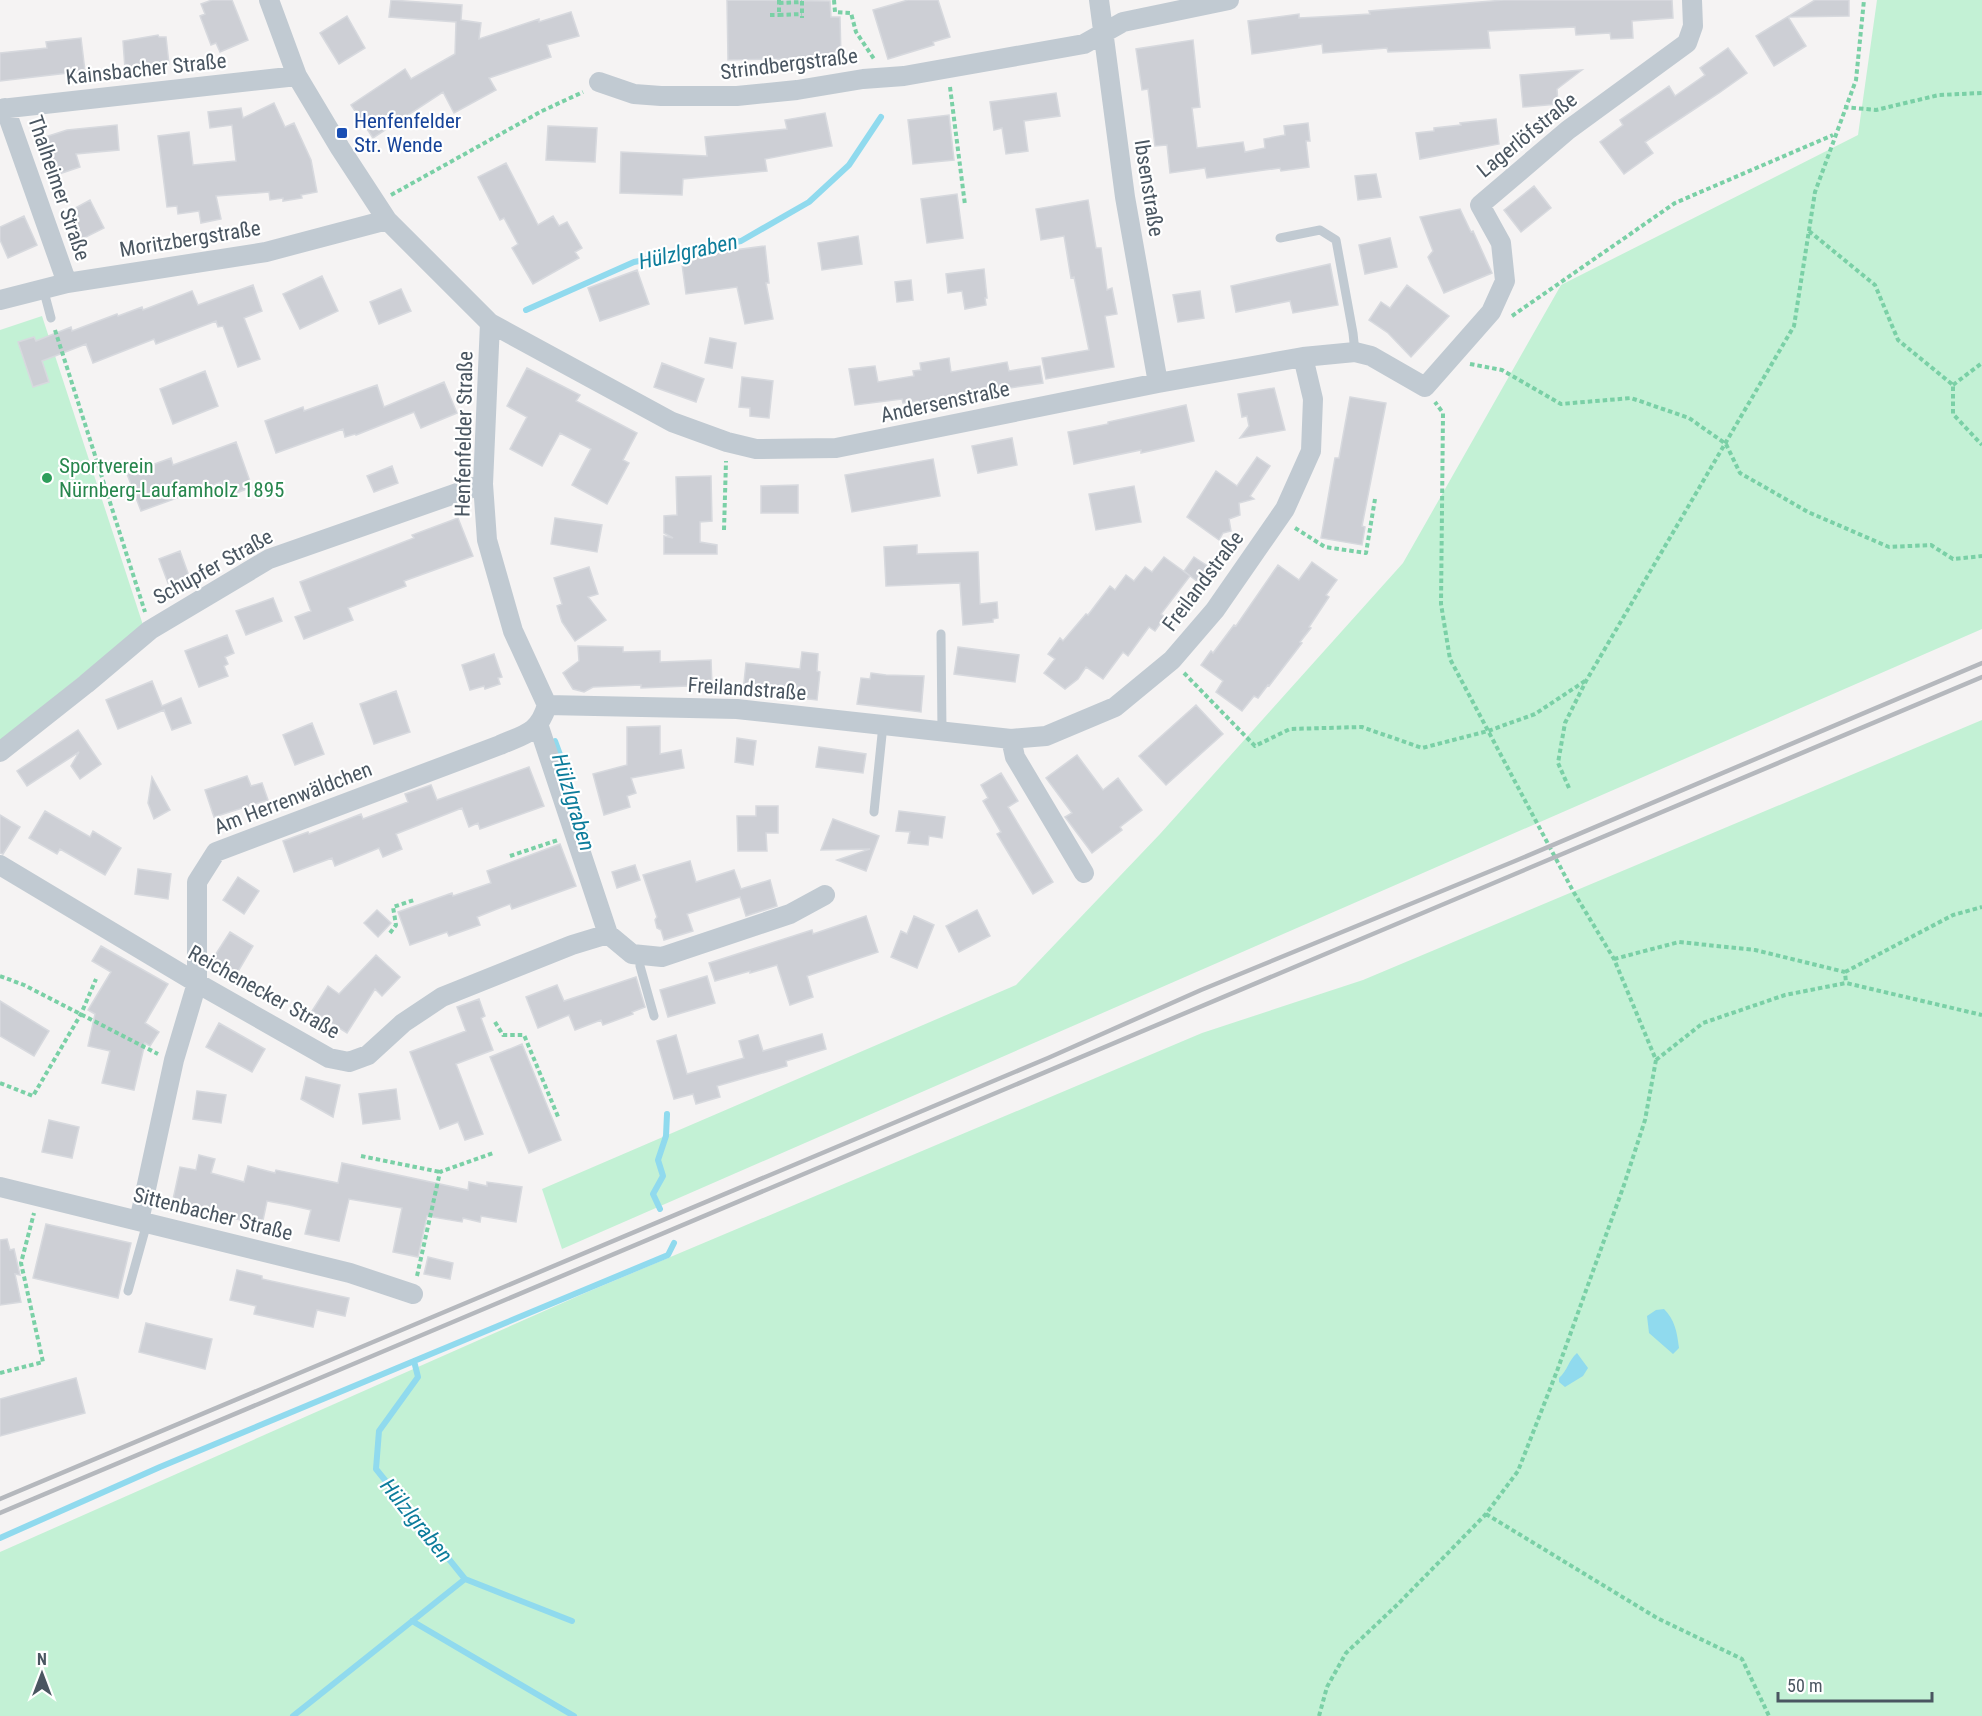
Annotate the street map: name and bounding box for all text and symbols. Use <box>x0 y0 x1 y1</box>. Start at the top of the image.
street label: Strindbergstraße <box>719 44 859 84</box>
street label: Kainsbacher Straße <box>65 49 228 89</box>
street label: Lagerlöfstraße <box>1472 87 1582 182</box>
place label: Henfenfelder Str. Wende <box>354 109 461 157</box>
street label: Thalheimer Straße <box>23 112 95 264</box>
marker: Henfenfelder Str. Wende <box>335 126 349 140</box>
street label: Ibsenstraße <box>1129 138 1169 238</box>
street label: Moritzbergstraße <box>118 216 262 262</box>
water label: Hülzlgraben <box>636 229 740 274</box>
street label: Henfenfelder Straße <box>451 351 477 517</box>
street label: Andersenstraße <box>878 377 1012 427</box>
place label: Sportverein Nürnberg-Laufamholz 1895 <box>59 454 284 502</box>
marker: Sportverein Nürnberg-Laufamholz 1895 <box>40 471 54 485</box>
street label: Schupfer Straße <box>149 524 277 610</box>
street label: Freilandstraße <box>1158 526 1248 636</box>
street label: Freilandstraße <box>687 673 807 705</box>
water label: Hülzlgraben <box>547 750 600 854</box>
street label: Am Herrenwäldchen <box>211 757 375 839</box>
street label: Reichenecker Straße <box>184 940 344 1044</box>
street label: Sittenbacher Straße <box>131 1183 295 1245</box>
water label: Hülzlgraben <box>375 1473 458 1567</box>
north arrow <box>12 1644 72 1704</box>
text: N <box>37 1650 47 1669</box>
scale bar <box>1778 1665 1932 1703</box>
text: 50 m <box>1787 1675 1822 1696</box>

